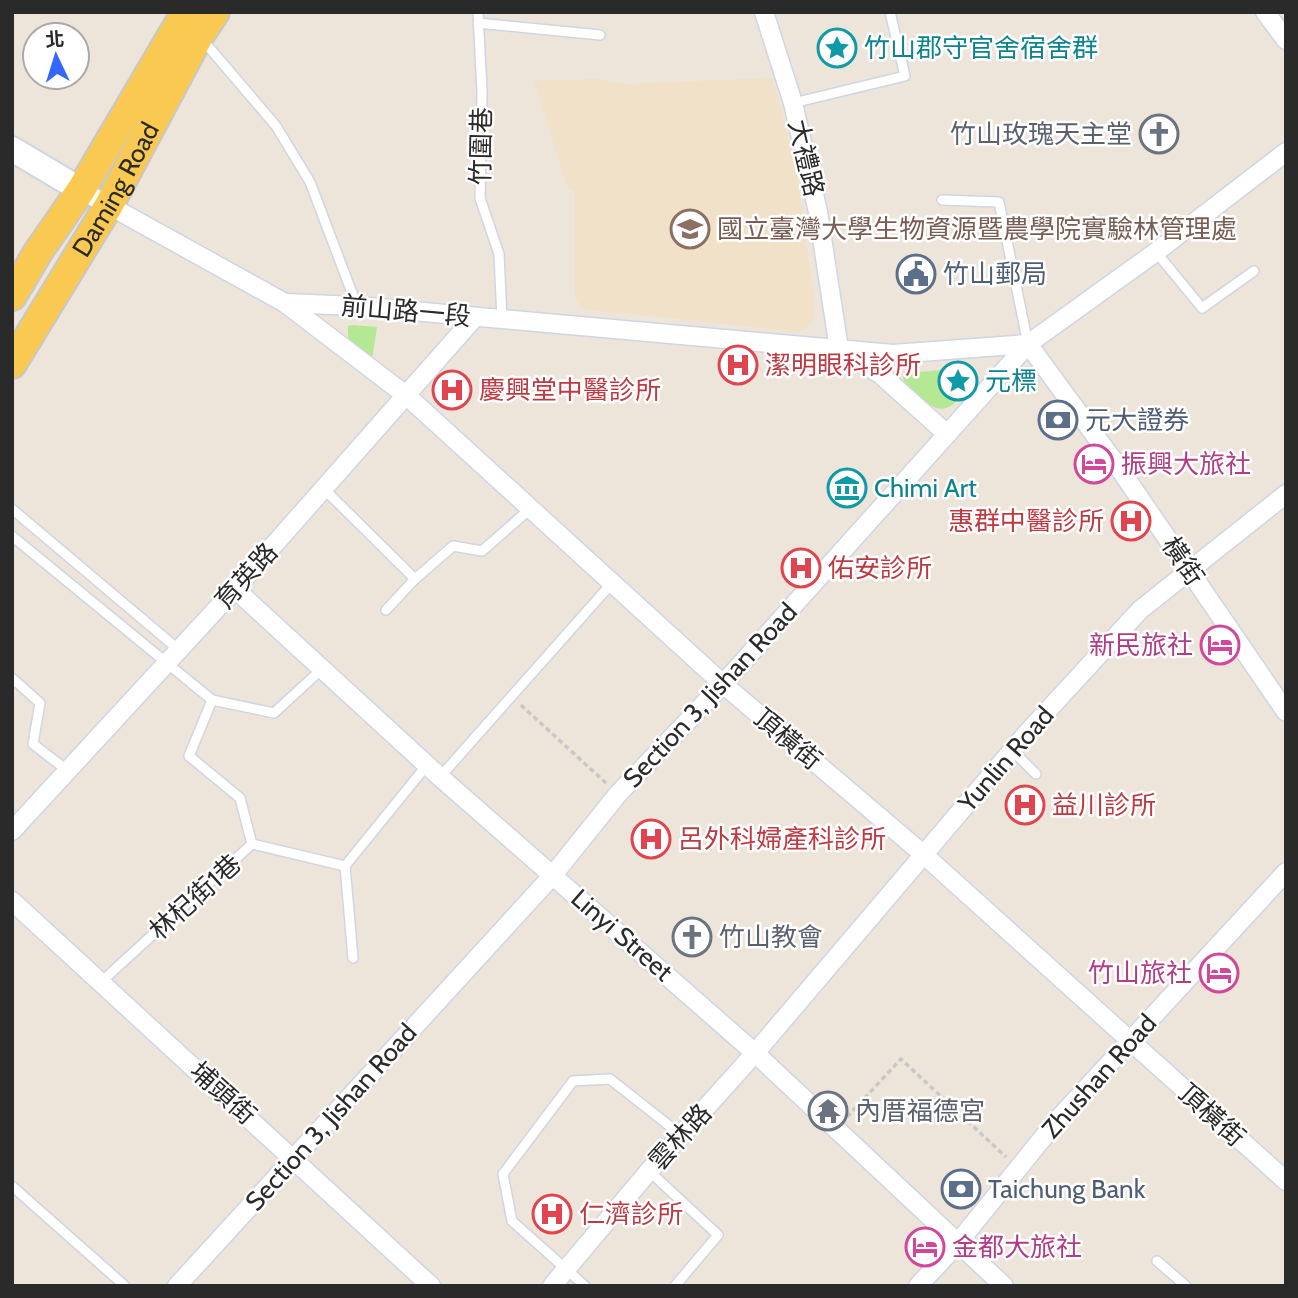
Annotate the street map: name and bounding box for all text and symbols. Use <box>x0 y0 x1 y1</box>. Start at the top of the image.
north arrow <box>21 21 91 91</box>
text: 北 <box>45 27 65 52</box>
place icon: 竹山郡守官舍宿舍群 <box>816 27 858 69</box>
place label: 竹山郡守官舍宿舍群 <box>864 32 1098 64</box>
street label: 竹圍巷 <box>464 107 498 185</box>
church icon: 竹山玫瑰天主堂 <box>1138 113 1180 155</box>
street label: 大禮路 <box>782 116 830 200</box>
street label: Daming Road <box>65 117 166 263</box>
place label: 竹山玫瑰天主堂 <box>950 118 1132 150</box>
school or university icon: 國立臺灣大學生物資源暨農學院實驗林管理處 <box>669 208 711 250</box>
place label: 國立臺灣大學生物資源暨農學院實驗林管理處 <box>717 213 1237 245</box>
public building icon: 竹山郵局 <box>895 253 937 295</box>
place label: 竹山郵局 <box>943 258 1047 290</box>
street label: 前山路一段 <box>340 289 472 333</box>
hospital icon: 潔明眼科診所 <box>717 344 759 386</box>
place label: 潔明眼科診所 <box>765 349 921 381</box>
place icon: 元標 <box>937 360 979 402</box>
place label: 元標 <box>985 365 1037 397</box>
hospital icon: 慶興堂中醫診所 <box>431 369 473 411</box>
place label: 慶興堂中醫診所 <box>479 374 661 406</box>
bank icon: 元大證券 <box>1037 399 1079 441</box>
place label: 元大證券 <box>1085 404 1189 436</box>
hotel icon: 振興大旅社 <box>1073 443 1115 485</box>
place label: 振興大旅社 <box>1121 448 1251 480</box>
museum icon: Chimi Art <box>826 467 868 509</box>
place label: Chimi Art <box>874 472 977 504</box>
hospital icon: 惠群中醫診所 <box>1110 500 1152 542</box>
place label: 惠群中醫診所 <box>948 505 1104 537</box>
street label: 橫街 <box>1155 530 1211 592</box>
street label: 育英路 <box>208 536 284 616</box>
hospital icon: 佑安診所 <box>780 547 822 589</box>
place label: 佑安診所 <box>828 552 932 584</box>
street label: Section 3, Jishan Road <box>616 596 804 794</box>
hotel icon: 新民旅社 <box>1199 624 1241 666</box>
place label: 新民旅社 <box>1089 629 1193 661</box>
street label: Yunlin Road <box>951 700 1061 819</box>
street label: 頂橫街 <box>748 702 828 776</box>
hospital icon: 益川診所 <box>1004 784 1046 826</box>
place label: 益川診所 <box>1052 789 1156 821</box>
hospital icon: 呂外科婦產科診所 <box>630 818 672 860</box>
place label: 呂外科婦產科診所 <box>678 823 886 855</box>
street label: 林杞街1巷 <box>142 847 248 947</box>
street label: Linyi Street <box>565 882 679 988</box>
church icon: 竹山教會 <box>671 916 713 958</box>
place label: 竹山教會 <box>719 921 823 953</box>
hotel icon: 竹山旅社 <box>1198 952 1240 994</box>
place label: 竹山旅社 <box>1088 957 1192 989</box>
street label: Zhushan Road <box>1035 1007 1163 1145</box>
street label: Section 3, Jishan Road <box>239 1017 423 1217</box>
street label: 埔頭街 <box>183 1055 263 1131</box>
street label: 頂橫街 <box>1172 1077 1252 1153</box>
temple icon: 內厝福德宮 <box>807 1090 849 1132</box>
place label: 內厝福德宮 <box>855 1095 985 1127</box>
street label: 雲林路 <box>642 1097 718 1177</box>
bank icon: Taichung Bank <box>940 1168 982 1210</box>
place label: Taichung Bank <box>988 1173 1146 1205</box>
hospital icon: 仁濟診所 <box>531 1193 573 1235</box>
place label: 仁濟診所 <box>579 1198 683 1230</box>
hotel icon: 金都大旅社 <box>904 1226 946 1268</box>
place label: 金都大旅社 <box>952 1231 1082 1263</box>

